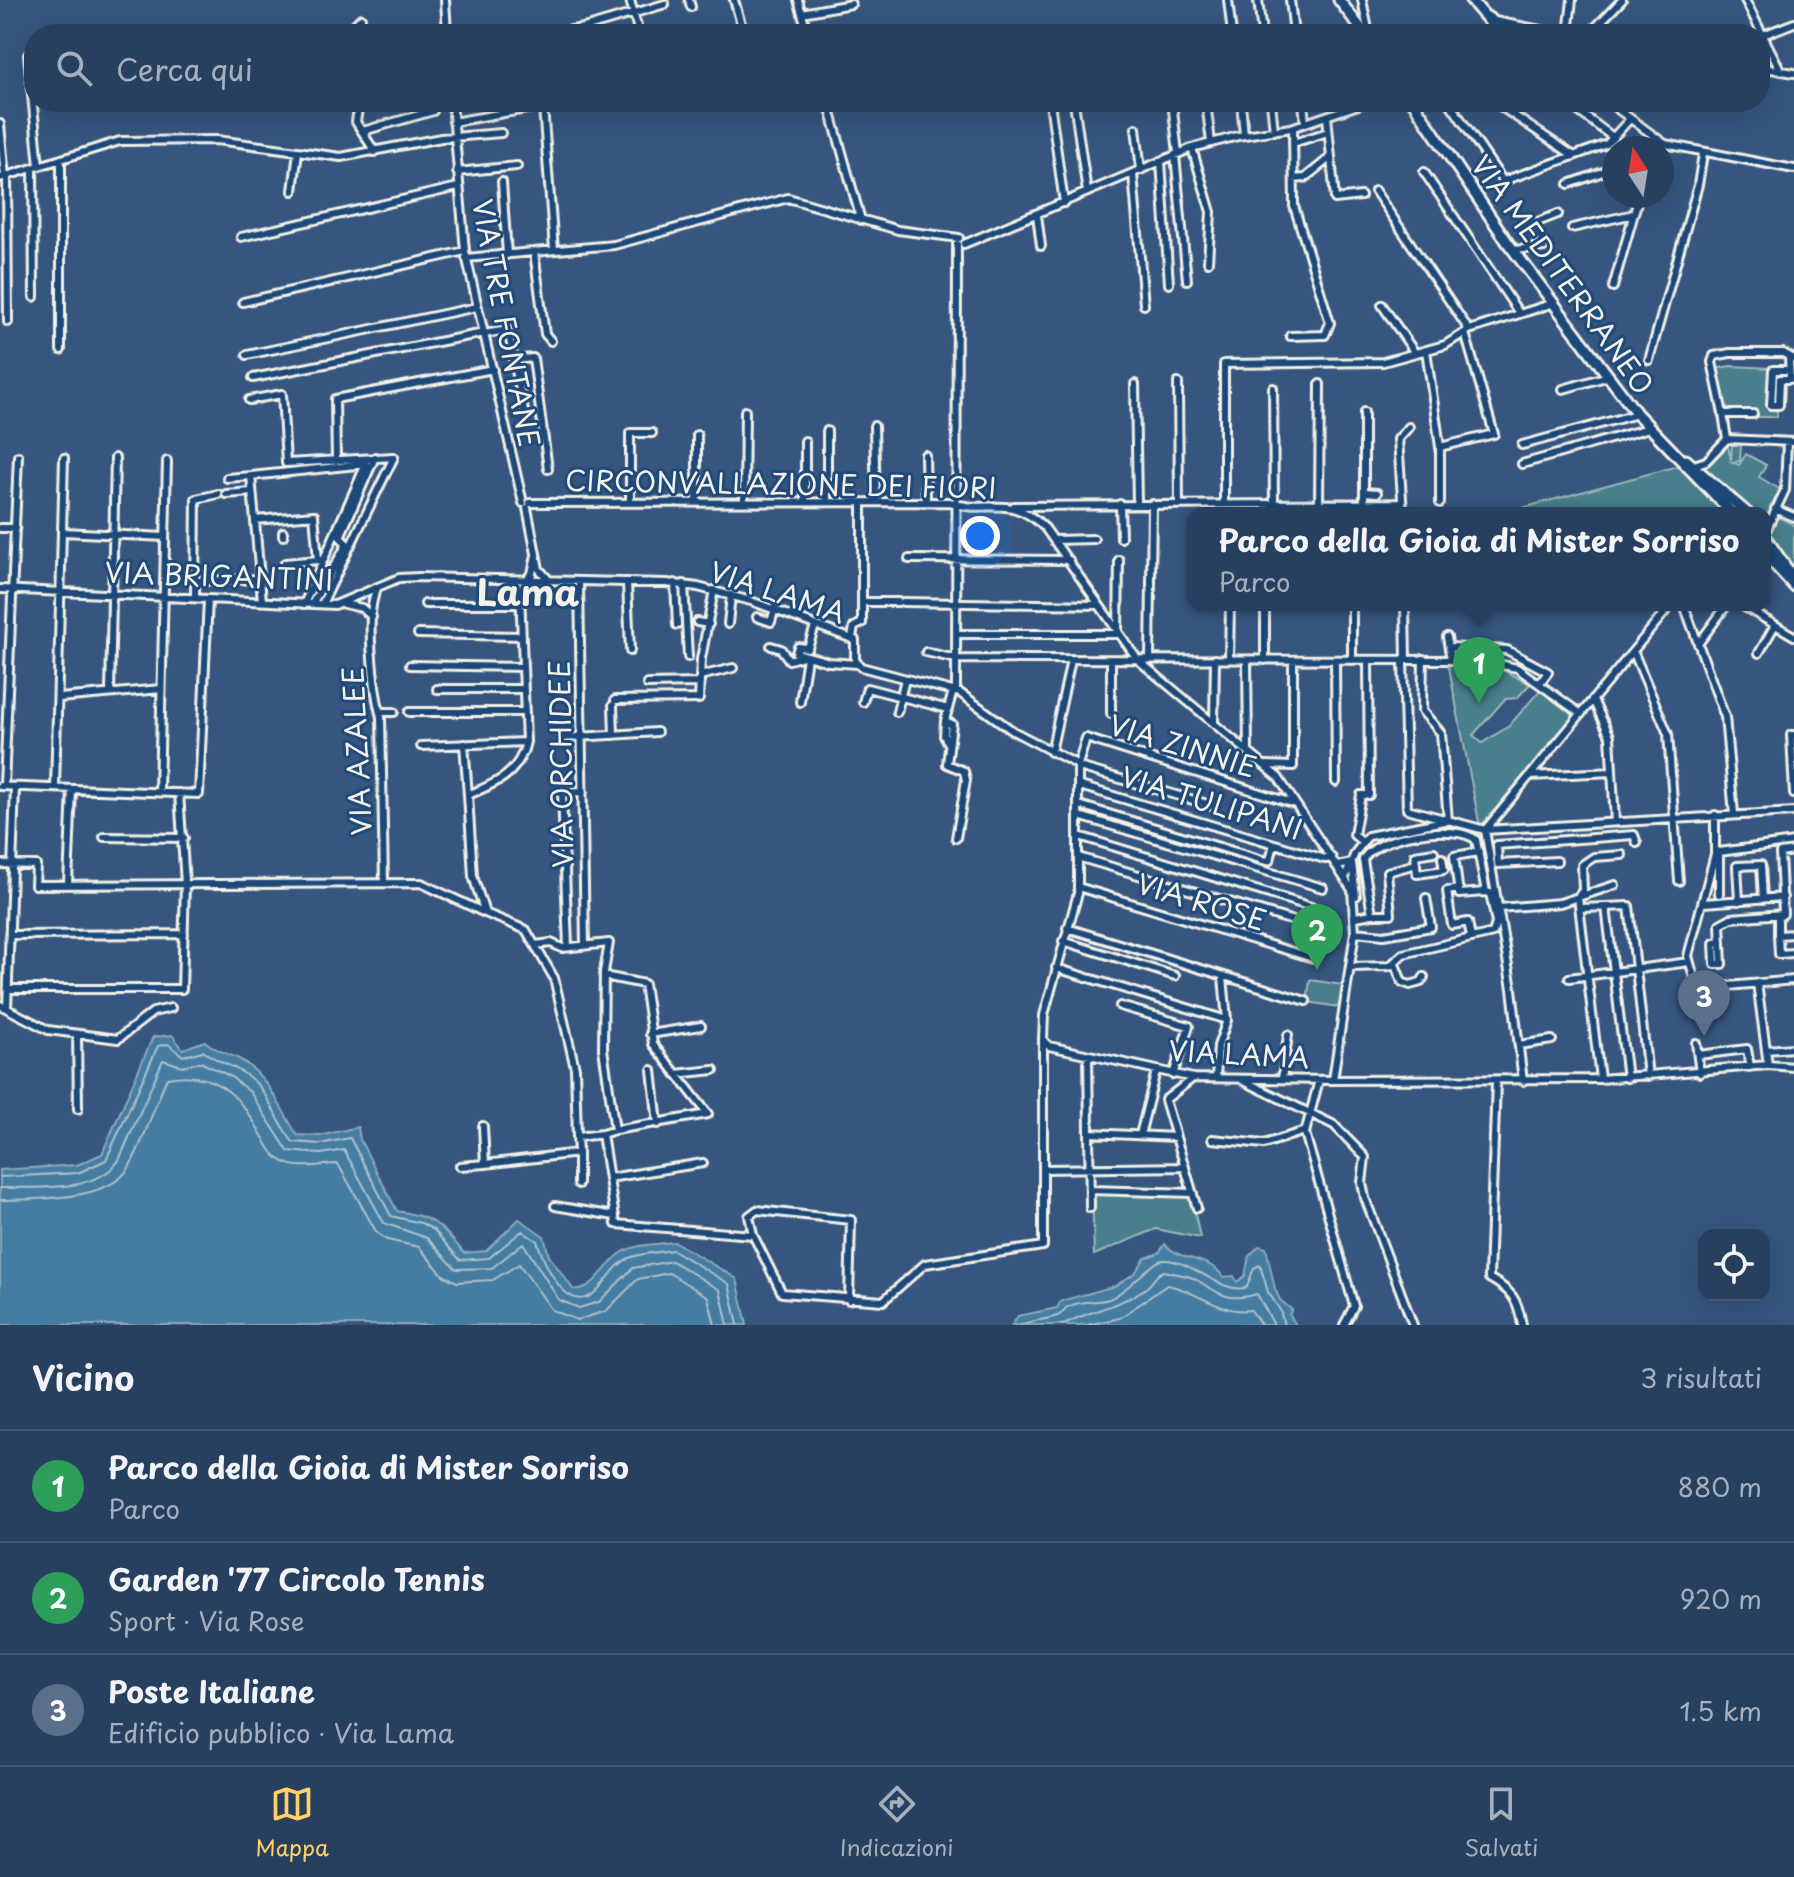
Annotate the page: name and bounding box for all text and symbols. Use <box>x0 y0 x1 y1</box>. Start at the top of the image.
search box <box>24 24 1770 112</box>
icon: search <box>52 46 96 90</box>
text: Cerca qui <box>116 46 253 91</box>
north arrow <box>1602 136 1674 208</box>
street label: VIA MEDITERRANEO <box>1461 145 1665 403</box>
street label: VIA TRE FONTANE <box>462 195 552 451</box>
street label: CIRCONVALLAZIONE DEI FIORI <box>565 458 997 508</box>
popup <box>1187 507 1771 611</box>
your location <box>960 516 1000 556</box>
text: Parco della Gioia di Mister Sorriso <box>1219 517 1739 562</box>
street label: VIA LAMA <box>704 549 852 633</box>
street label: VIA BRIGANTINI <box>104 550 334 600</box>
text: Parco <box>1219 562 1291 601</box>
district label: Lama <box>477 564 579 618</box>
pin: 1 <box>1453 637 1505 703</box>
street label: VIA ORCHIDEE <box>537 660 583 868</box>
street label: VIA AZALEE <box>330 665 382 837</box>
street label: VIA ZINNIE <box>1104 702 1262 788</box>
street label: VIA TULIPANI <box>1116 754 1308 850</box>
street label: VIA ROSE <box>1132 861 1272 941</box>
pin: 2 <box>1291 904 1343 970</box>
pin: 3 <box>1678 970 1730 1036</box>
street label: VIA LAMA <box>1168 1028 1310 1078</box>
map controls <box>1698 1229 1770 1301</box>
button: locate <box>1698 1229 1770 1301</box>
text: Vicino <box>32 1351 134 1403</box>
text: 3 risultati <box>1640 1358 1762 1397</box>
text: Parco della Gioia di Mister Sorriso <box>108 1444 629 1489</box>
text: 1 <box>52 1467 64 1506</box>
text: 880 m <box>1678 1467 1762 1506</box>
text: Parco <box>108 1489 180 1528</box>
text: Garden '77 Circolo Tennis <box>108 1556 485 1601</box>
text: 2 <box>49 1579 67 1618</box>
text: 920 m <box>1680 1579 1762 1618</box>
text: Sport · Via Rose <box>108 1601 305 1640</box>
text: Poste Italiane <box>108 1668 315 1713</box>
text: 3 <box>49 1691 67 1730</box>
text: 1.5 km <box>1679 1691 1762 1730</box>
text: Edificio pubblico · Via Lama <box>108 1713 454 1752</box>
tab: Mappa <box>256 1782 329 1863</box>
tab: Indicazioni <box>840 1782 953 1863</box>
tab: Salvati <box>1465 1782 1538 1863</box>

